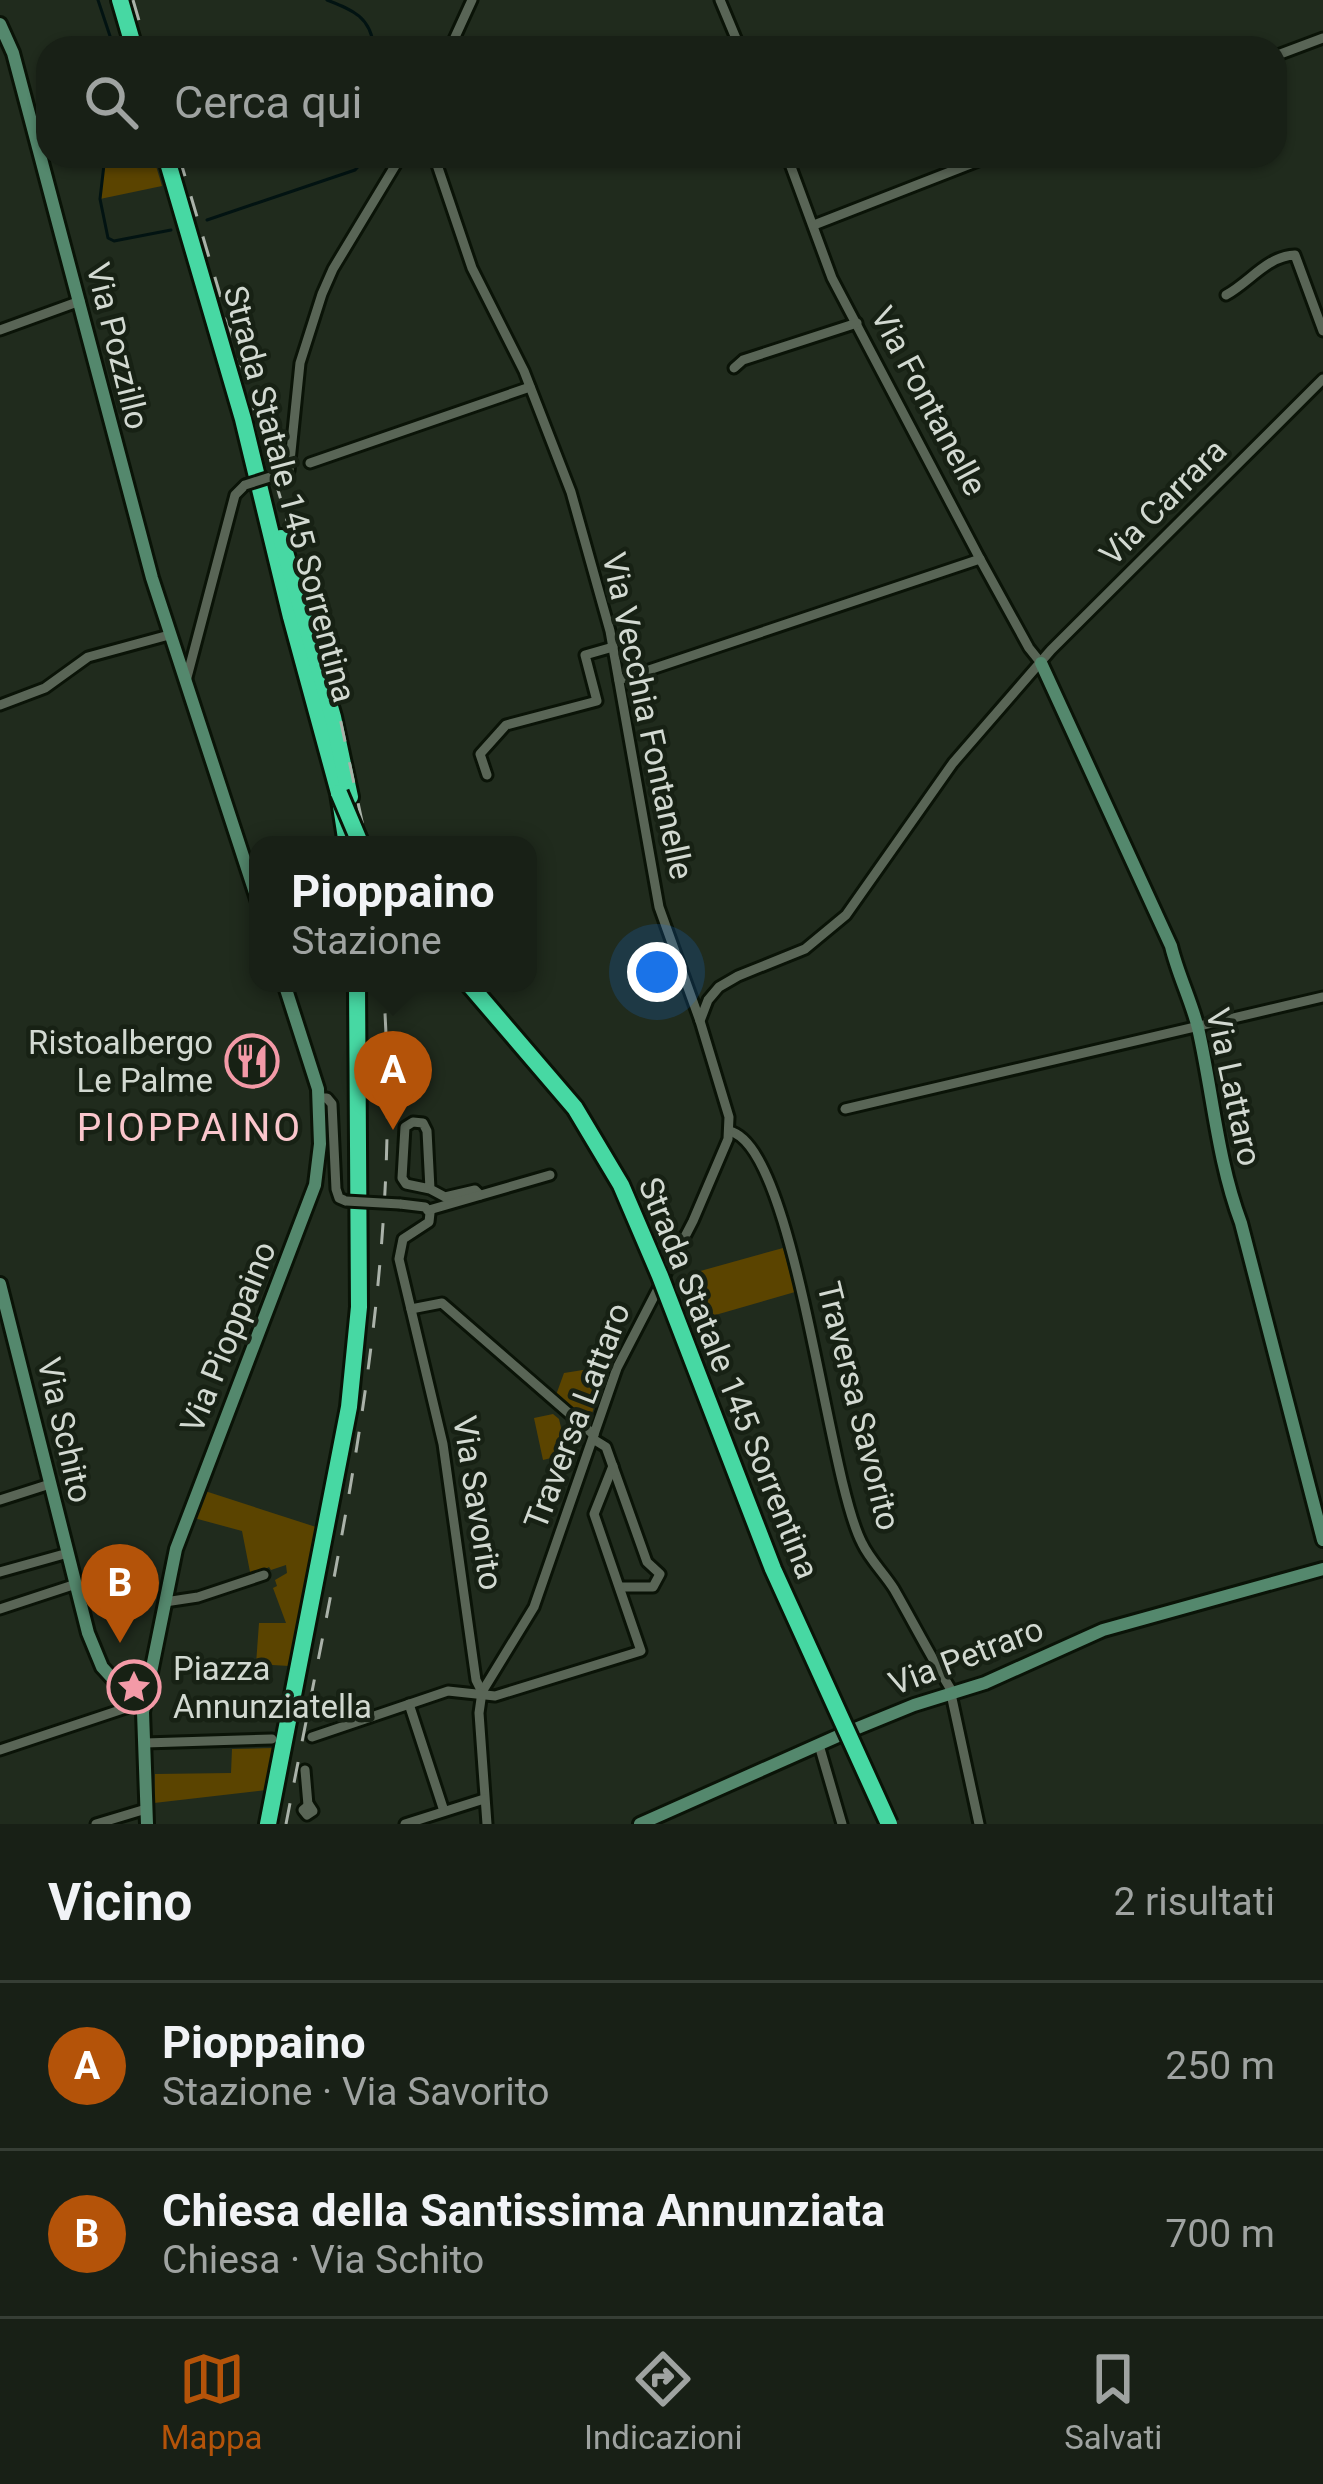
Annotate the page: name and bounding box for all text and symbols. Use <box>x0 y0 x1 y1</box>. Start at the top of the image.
search box <box>36 36 1287 168</box>
icon: search <box>78 69 144 135</box>
text: Cerca qui <box>174 76 363 129</box>
street label: Via Pozzillo <box>79 259 157 433</box>
street label: Strada Statale 145 Sorrentina <box>216 282 364 706</box>
street label: Via Fontanelle <box>863 300 995 502</box>
street label: Via Carrara <box>1092 431 1234 573</box>
street label: Via Vecchia Fontanelle <box>594 549 702 883</box>
popup <box>249 836 537 992</box>
text: Pioppaino <box>291 865 495 918</box>
text: Stazione <box>291 918 442 964</box>
your location <box>627 942 687 1002</box>
street label: Via Lattaro <box>1198 1005 1270 1169</box>
place label: Ristoalbergo Le Palme <box>28 1023 213 1100</box>
pin: A <box>354 1031 432 1130</box>
restaurant icon: Ristoalbergo Le Palme <box>224 1033 280 1089</box>
district label: PIOPPAINO <box>77 1105 303 1151</box>
street label: Strada Statale 145 Sorrentina <box>630 1172 828 1584</box>
street label: Via Pioppaino <box>172 1236 284 1438</box>
street label: Traversa Savorito <box>809 1278 909 1534</box>
street label: Traversa Lattaro <box>516 1297 638 1535</box>
street label: Via Schito <box>29 1354 101 1506</box>
street label: Via Savorito <box>445 1413 511 1593</box>
pin: B <box>81 1544 159 1643</box>
street label: Via Petraro <box>883 1609 1049 1703</box>
place label: Piazza Annunziatella <box>173 1649 372 1726</box>
place icon: Piazza Annunziatella <box>106 1659 162 1715</box>
text: Vicino <box>48 1873 192 1932</box>
text: 2 risultati <box>1113 1879 1275 1925</box>
text: Pioppaino <box>162 2016 366 2069</box>
text: A <box>74 2043 100 2089</box>
text: 250 m <box>1165 2043 1275 2089</box>
text: Stazione · Via Savorito <box>162 2069 549 2115</box>
text: Chiesa della Santissima Annunziata <box>162 2184 885 2237</box>
text: B <box>75 2211 99 2257</box>
text: 700 m <box>1165 2211 1275 2257</box>
text: Chiesa · Via Schito <box>162 2237 484 2283</box>
tab: Mappa <box>161 2346 263 2457</box>
tab: Indicazioni <box>584 2346 743 2457</box>
tab: Salvati <box>1064 2346 1162 2457</box>

